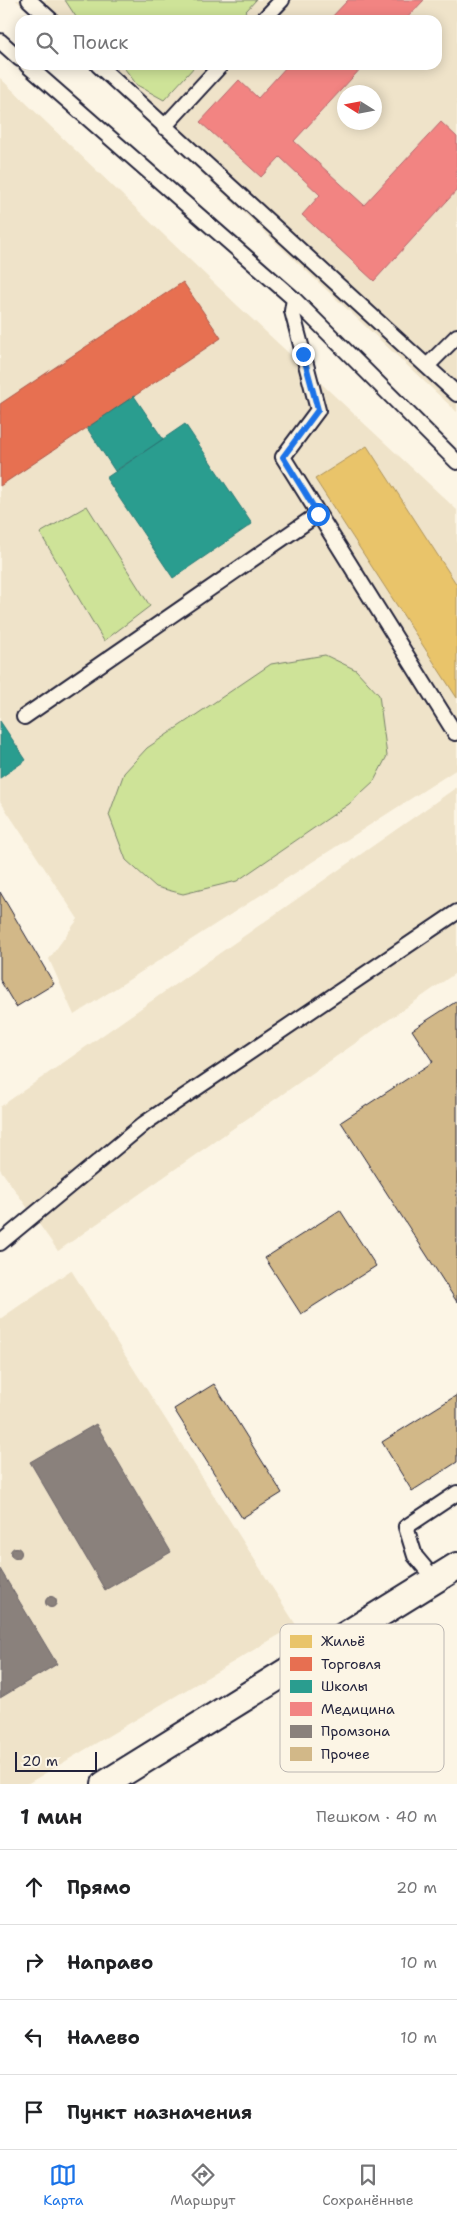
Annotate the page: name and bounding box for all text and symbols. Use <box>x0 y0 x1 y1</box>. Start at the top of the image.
search box <box>15 15 442 70</box>
icon: search <box>33 29 61 57</box>
text: Поиск <box>73 30 128 55</box>
north arrow <box>337 85 382 130</box>
route end <box>292 343 315 366</box>
route start <box>307 503 330 526</box>
legend <box>280 1624 444 1772</box>
text: Жильё <box>321 1632 365 1650</box>
text: Торговля <box>321 1655 381 1673</box>
text: Школы <box>321 1677 368 1695</box>
text: Медицина <box>321 1700 395 1718</box>
text: Промзона <box>321 1722 390 1740</box>
text: Прочее <box>321 1745 370 1763</box>
scale bar <box>15 1749 98 1772</box>
text: 20 m <box>22 1752 58 1770</box>
text: 1 мин <box>20 1803 82 1831</box>
text: Пешком · 40 m <box>316 1806 437 1827</box>
icon: ahead <box>20 1873 48 1901</box>
text: Прямо <box>67 1875 131 1900</box>
text: 20 m <box>396 1877 437 1898</box>
icon: right <box>20 1948 48 1976</box>
text: Направо <box>67 1950 153 1975</box>
text: 10 m <box>400 1952 437 1973</box>
icon: left <box>20 2023 48 2051</box>
text: Налево <box>67 2025 140 2050</box>
text: 10 m <box>400 2027 437 2048</box>
icon: arrive <box>20 2098 48 2126</box>
text: Пункт назначения <box>67 2100 252 2125</box>
tab: Карта <box>43 2161 83 2209</box>
tab: Маршрут <box>170 2161 235 2209</box>
tab: Сохранённые <box>322 2161 414 2209</box>

